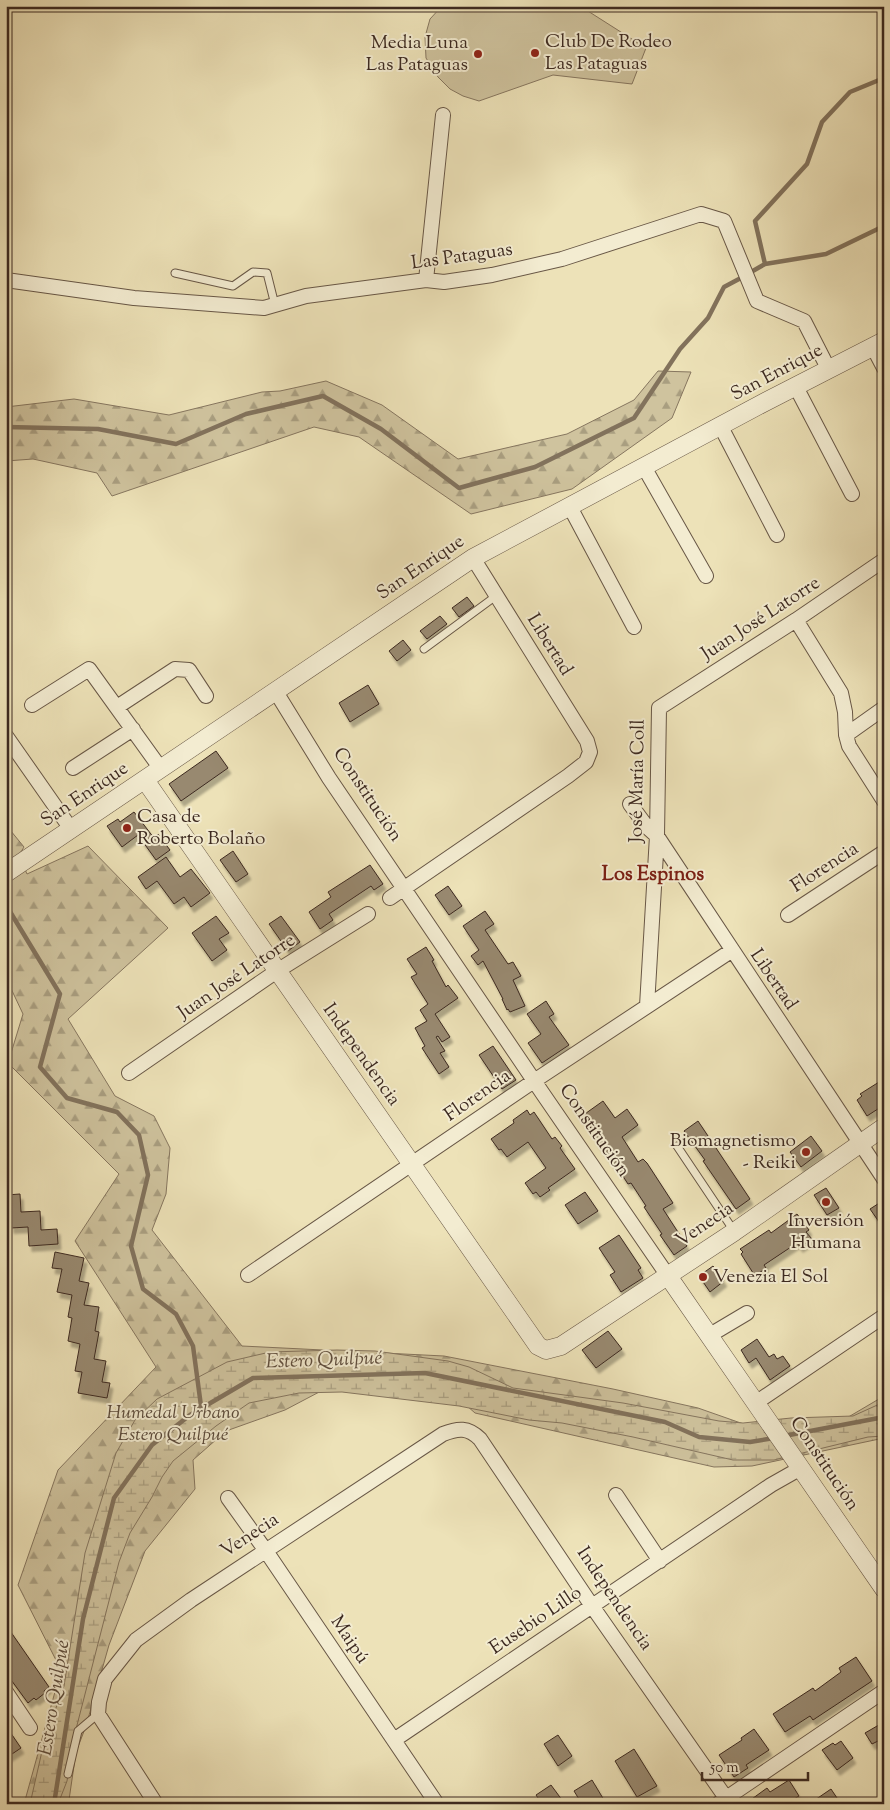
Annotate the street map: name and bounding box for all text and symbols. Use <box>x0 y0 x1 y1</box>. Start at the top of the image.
place label: Club De Rodeo Las Pataguas <box>545 29 672 78</box>
place label: Media Luna Las Pataguas <box>366 30 468 79</box>
marker: Club De Rodeo Las Pataguas <box>529 47 541 59</box>
marker: Media Luna Las Pataguas <box>472 48 484 60</box>
street label: Las Pataguas <box>410 237 514 277</box>
street label: San Enrique <box>726 337 828 409</box>
street label: San Enrique <box>372 529 470 607</box>
street label: Juan José Latorre <box>695 570 826 668</box>
street label: Libertad <box>519 609 579 682</box>
street label: José María Coll <box>623 719 653 844</box>
street label: Constitución <box>325 742 409 848</box>
street label: San Enrique <box>36 756 134 834</box>
place label: Casa de Roberto Bolaño <box>137 804 265 853</box>
marker: Casa de Roberto Bolaño <box>121 822 133 834</box>
street label: Florencia <box>786 836 864 900</box>
district label: Los Espinos <box>602 861 704 890</box>
street label: Juan José Latorre <box>172 927 301 1027</box>
street label: Libertad <box>743 944 804 1016</box>
street label: Independencia <box>315 998 407 1112</box>
street label: Florencia <box>439 1063 517 1129</box>
street label: Constitución <box>552 1079 636 1183</box>
place label: Biomagnetismo - Reiki <box>670 1128 796 1177</box>
marker: Biomagnetismo - Reiki <box>800 1146 812 1158</box>
street label: Venecia <box>671 1196 740 1254</box>
marker: Inversión Humana <box>820 1196 832 1208</box>
place label: Inversión Humana <box>788 1208 864 1257</box>
place label: Venezia El Sol <box>713 1264 828 1291</box>
marker: Venezia El Sol <box>697 1271 709 1283</box>
water label: Estero Quilpué <box>265 1344 383 1378</box>
park label: Humedal Urbano Estero Quilpué <box>107 1400 239 1449</box>
street label: Constitución <box>782 1411 866 1517</box>
street label: Venecia <box>215 1507 285 1565</box>
street label: Independencia <box>569 1542 659 1657</box>
street label: Eusebio Lillo <box>484 1580 588 1662</box>
street label: Maipú <box>323 1610 375 1670</box>
water label: Estero Quilpué <box>32 1638 78 1758</box>
scale bar <box>702 1750 809 1782</box>
text: 50 m <box>709 1758 739 1779</box>

